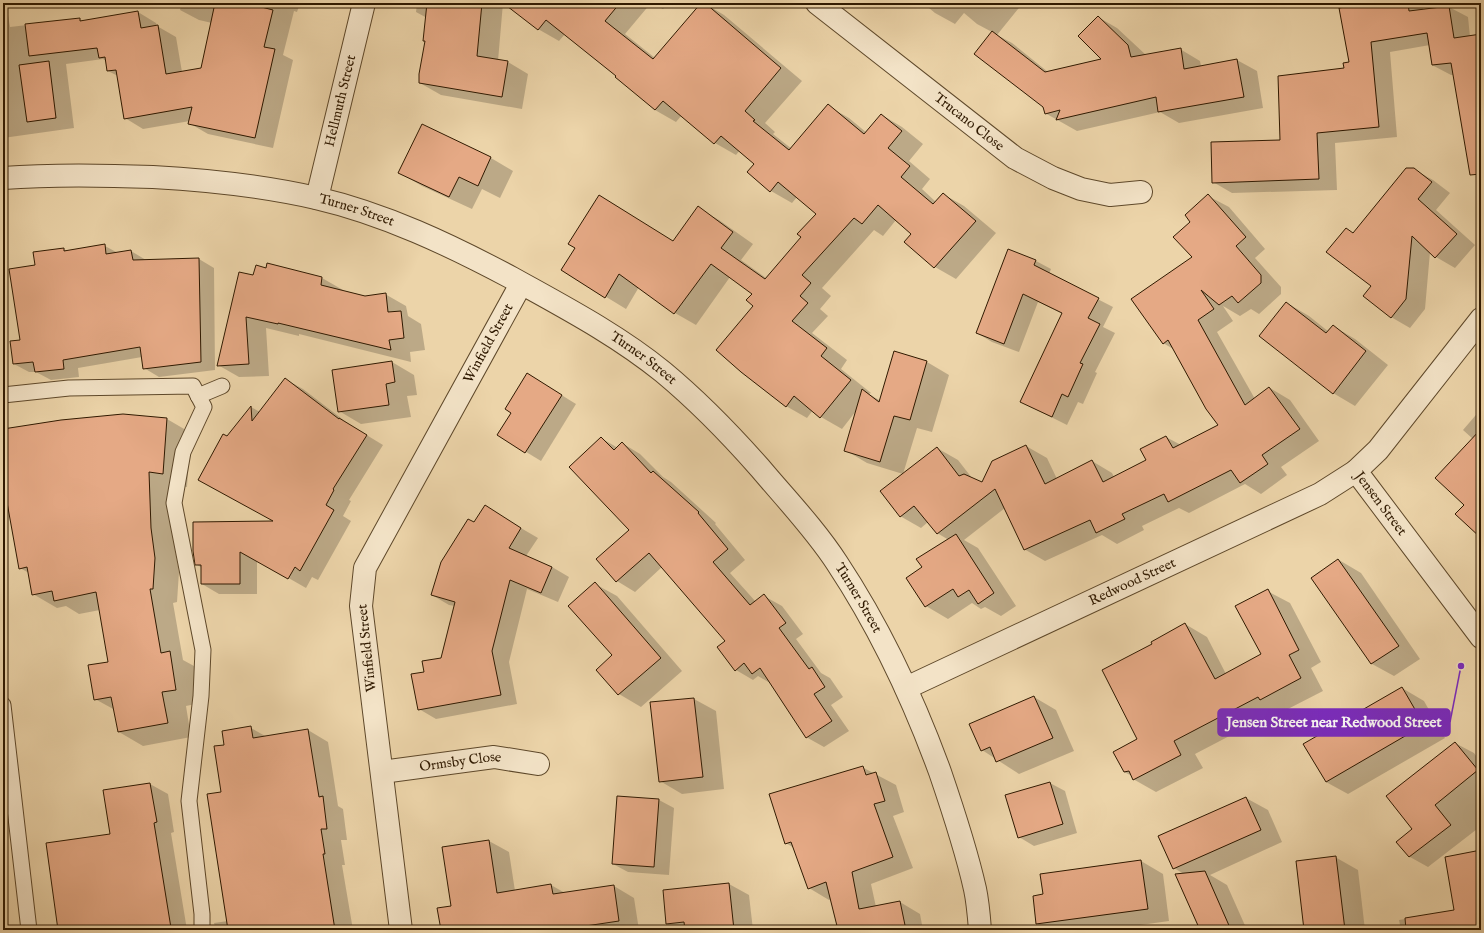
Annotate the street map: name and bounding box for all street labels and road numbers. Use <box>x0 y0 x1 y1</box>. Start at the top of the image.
street label: Hellmuth Street <box>321 53 360 149</box>
street label: Trucano Close <box>930 89 1008 155</box>
street label: Turner Street <box>317 190 397 231</box>
street label: Winfield Street <box>459 300 518 386</box>
street label: Turner Street <box>607 328 681 389</box>
street label: Jensen Street <box>1349 466 1411 540</box>
street label: Redwood Street <box>1086 554 1179 610</box>
street label: Turner Street <box>830 560 886 636</box>
street label: Winfield Street <box>353 603 381 693</box>
street label: Ormsby Close <box>418 748 503 776</box>

